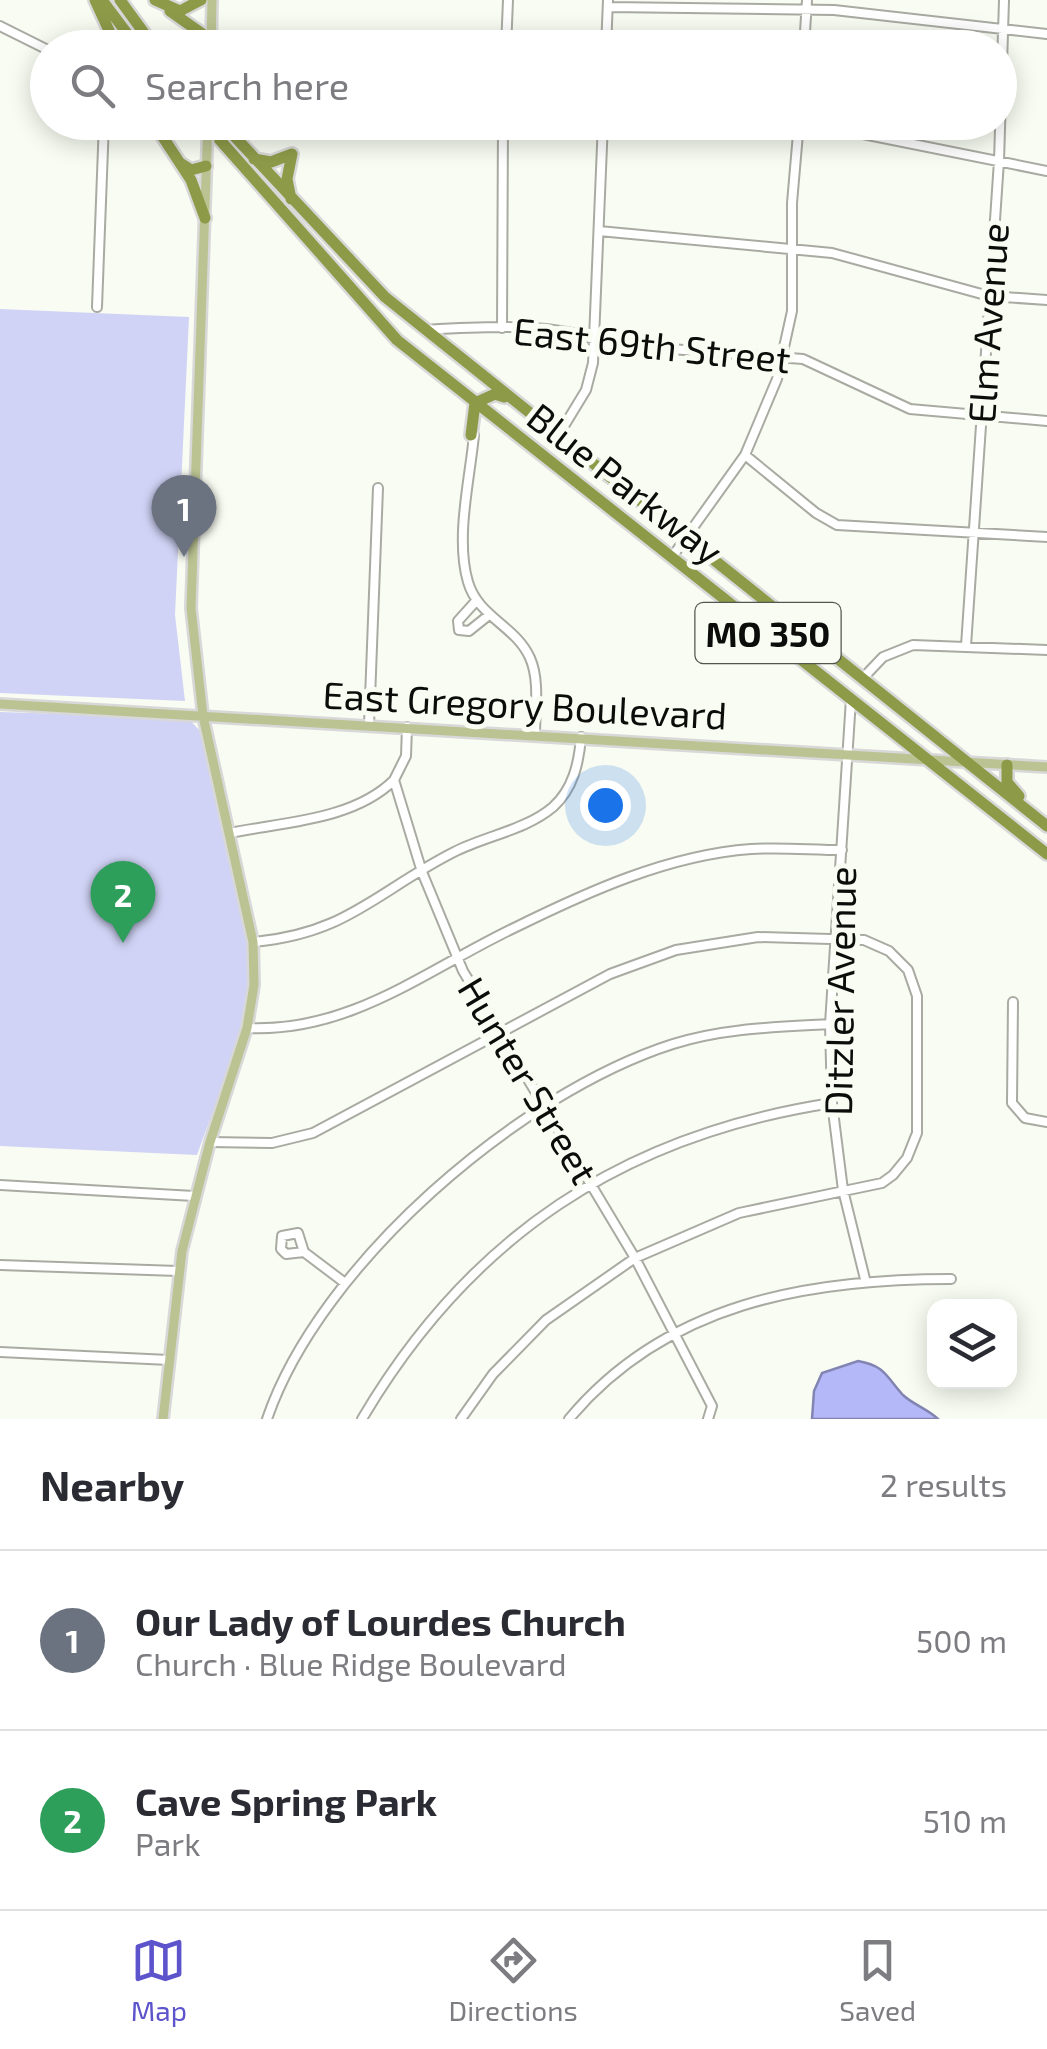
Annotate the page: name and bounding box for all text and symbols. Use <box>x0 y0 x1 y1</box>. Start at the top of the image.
search box <box>30 30 1017 140</box>
icon: search <box>65 58 120 113</box>
text: Search here <box>145 62 349 108</box>
street label: Elm Avenue <box>957 221 1017 425</box>
street label: East 69th Street <box>511 307 793 381</box>
street label: Blue Parkway <box>519 392 733 574</box>
pin: 1 <box>152 474 216 557</box>
road number: MO 350 <box>696 603 840 663</box>
street label: East Gregory Boulevard <box>322 670 728 738</box>
your location <box>580 780 631 831</box>
pin: 2 <box>90 860 156 943</box>
street label: Ditzler Avenue <box>814 866 864 1116</box>
street label: Hunter Street <box>449 968 609 1192</box>
map controls <box>927 1299 1017 1389</box>
button: layers <box>927 1299 1017 1389</box>
text: Nearby <box>40 1459 184 1509</box>
text: 2 results <box>880 1465 1007 1503</box>
text: Our Lady of Lourdes Church <box>135 1598 626 1644</box>
text: 1 <box>66 1621 79 1659</box>
text: 500 m <box>916 1621 1007 1659</box>
text: Church · Blue Ridge Boulevard <box>135 1644 567 1682</box>
text: Cave Spring Park <box>135 1778 437 1824</box>
text: 2 <box>63 1801 82 1839</box>
text: 510 m <box>923 1801 1007 1839</box>
text: Park <box>135 1824 200 1862</box>
tab: Map <box>131 1933 187 2027</box>
tab: Directions <box>449 1933 578 2027</box>
tab: Saved <box>839 1933 916 2027</box>

